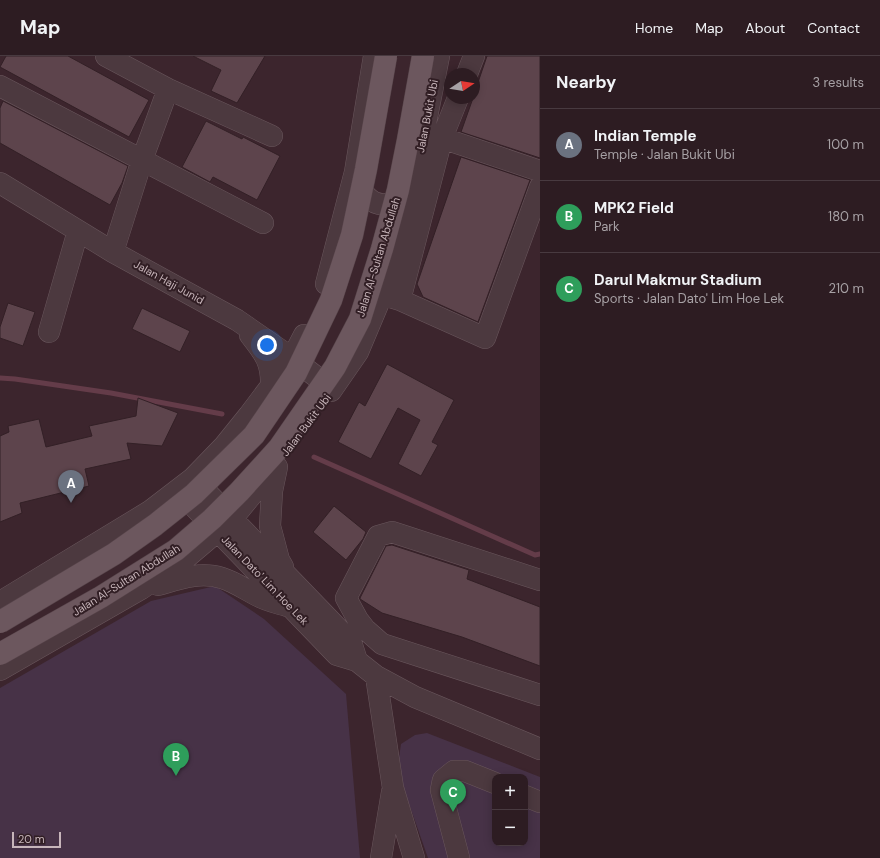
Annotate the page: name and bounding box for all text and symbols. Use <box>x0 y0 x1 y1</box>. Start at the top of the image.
text: Map <box>20 15 60 40</box>
text: Home <box>635 19 673 37</box>
text: Map <box>695 19 723 37</box>
text: About <box>745 19 785 37</box>
text: Contact <box>807 19 860 37</box>
north arrow <box>444 68 480 104</box>
text: Nearby <box>556 71 616 93</box>
text: 3 results <box>812 74 864 91</box>
street label: Jalan Bukit Ubi <box>413 78 441 154</box>
text: Indian Temple <box>594 126 696 146</box>
text: A <box>564 136 574 153</box>
text: 100 m <box>827 136 864 153</box>
text: Temple · Jalan Bukit Ubi <box>594 146 735 163</box>
street label: Jalan Al-Sultan Abdullah <box>353 196 403 318</box>
text: MPK2 Field <box>594 198 674 218</box>
text: B <box>565 208 573 225</box>
text: 180 m <box>828 208 864 225</box>
text: Park <box>594 218 620 235</box>
street label: Jalan Haji Junid <box>131 257 207 307</box>
text: Darul Makmur Stadium <box>594 270 762 290</box>
text: C <box>564 280 574 297</box>
text: 210 m <box>829 280 864 297</box>
text: Sports · Jalan Dato' Lim Hoe Lek <box>594 290 784 307</box>
your location <box>257 335 277 355</box>
street label: Jalan Bukit Ubi <box>278 391 334 459</box>
pin: A <box>58 470 84 503</box>
street label: Jalan Dato' Lim Hoe Lek <box>219 532 312 628</box>
street label: Jalan Al-Sultan Abdullah <box>70 541 182 619</box>
pin: B <box>163 743 189 776</box>
map controls <box>492 774 528 846</box>
button: + <box>492 774 528 810</box>
pin: C <box>440 779 466 812</box>
button: − <box>492 810 528 846</box>
scale bar <box>12 830 61 849</box>
text: 20 m <box>18 832 44 846</box>

